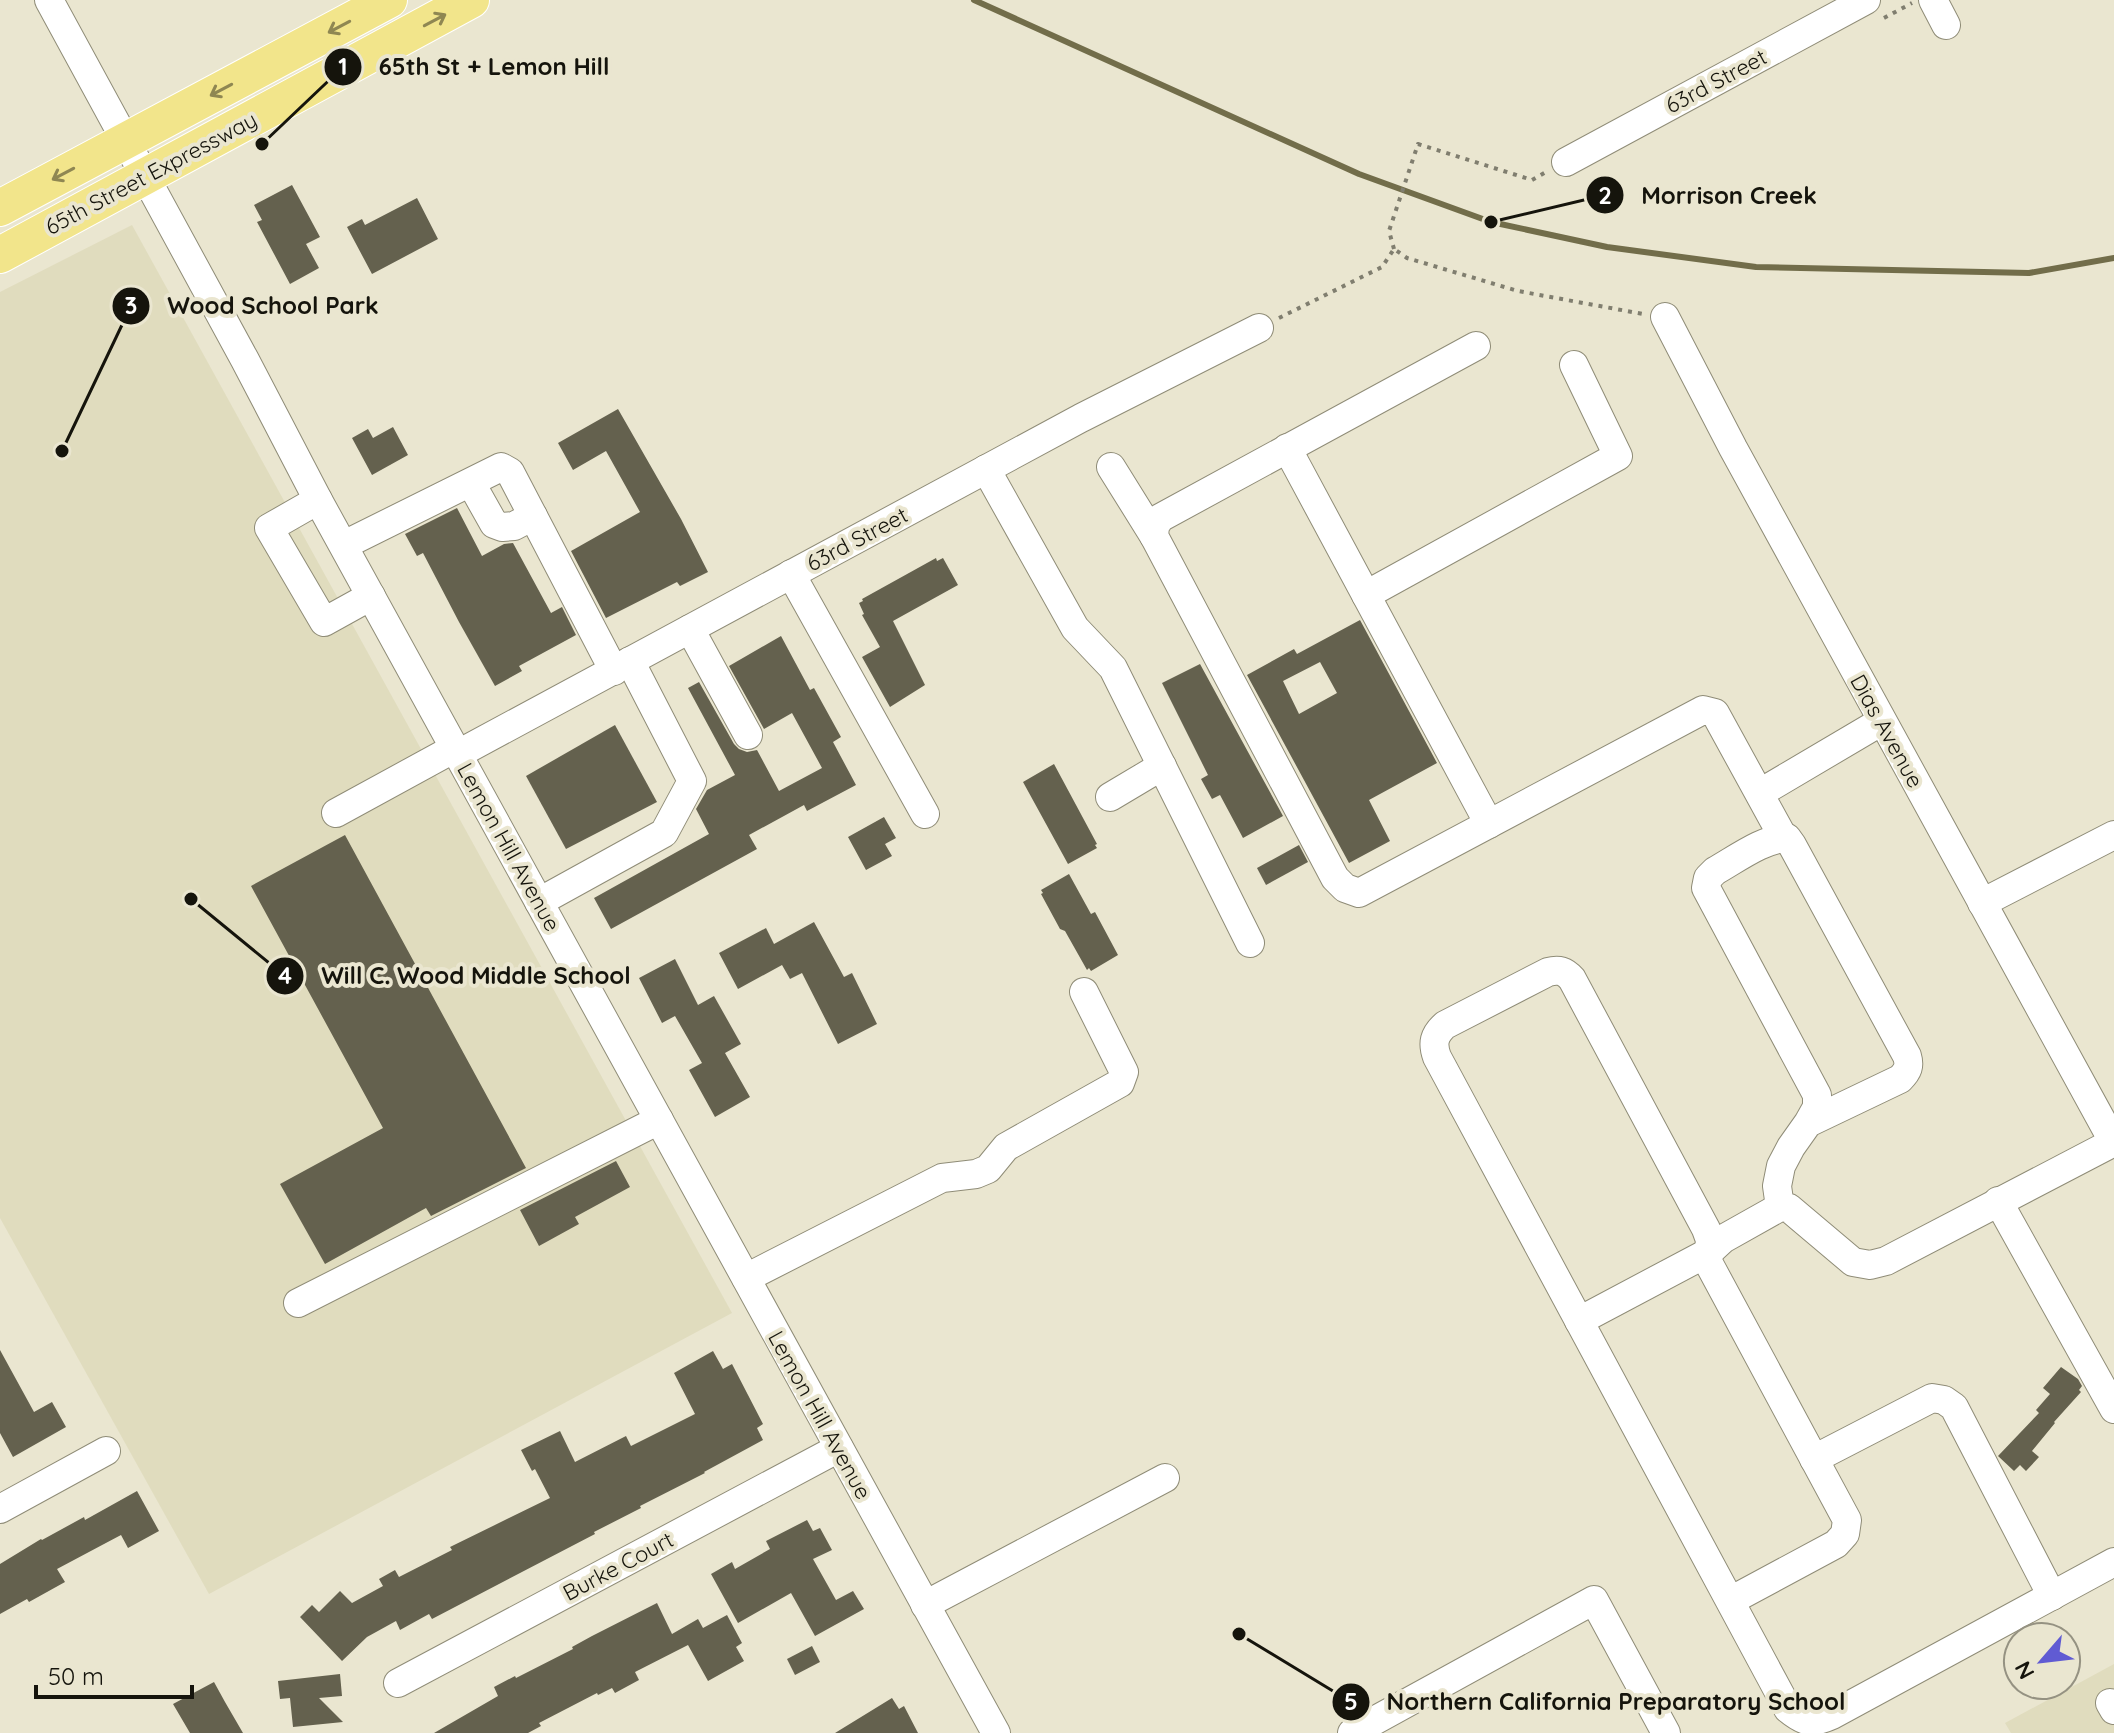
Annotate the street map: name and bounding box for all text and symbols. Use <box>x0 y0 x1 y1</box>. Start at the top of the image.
one-way arrow <box>422 12 446 27</box>
one-way arrow <box>328 19 351 35</box>
callout: 65th St + Lemon Hill <box>323 43 626 91</box>
street label: 63rd Street <box>1660 43 1772 119</box>
text: 1 <box>338 51 348 81</box>
text: 65th St + Lemon Hill <box>379 51 609 81</box>
one-way arrow <box>209 83 233 98</box>
street label: 65th Street Expressway <box>40 105 262 241</box>
one-way arrow <box>52 167 75 183</box>
callout: Morrison Creek <box>1585 171 1832 219</box>
text: 2 <box>1598 180 1612 210</box>
text: Morrison Creek <box>1641 180 1817 210</box>
callout: Wood School Park <box>111 282 394 330</box>
text: 3 <box>125 290 137 320</box>
text: Wood School Park <box>167 290 379 320</box>
street label: 63rd Street <box>801 501 913 577</box>
street label: Dias Avenue <box>1844 669 1930 793</box>
street label: Lemon Hill Avenue <box>451 758 567 936</box>
callout: Will C. Wood Middle School <box>265 952 647 1000</box>
text: 4 <box>278 960 292 990</box>
text: Will C. Wood Middle School <box>321 960 631 990</box>
street label: Lemon Hill Avenue <box>762 1326 878 1504</box>
street label: Burke Court <box>558 1525 678 1607</box>
north arrow <box>2002 1621 2082 1701</box>
scale bar <box>36 1649 192 1699</box>
text: N <box>2008 1657 2040 1684</box>
text: 50 m <box>48 1661 104 1691</box>
callout: Northern California Preparatory School <box>1331 1678 1861 1726</box>
text: 5 <box>1344 1686 1358 1716</box>
text: Northern California Preparatory School <box>1387 1686 1845 1716</box>

